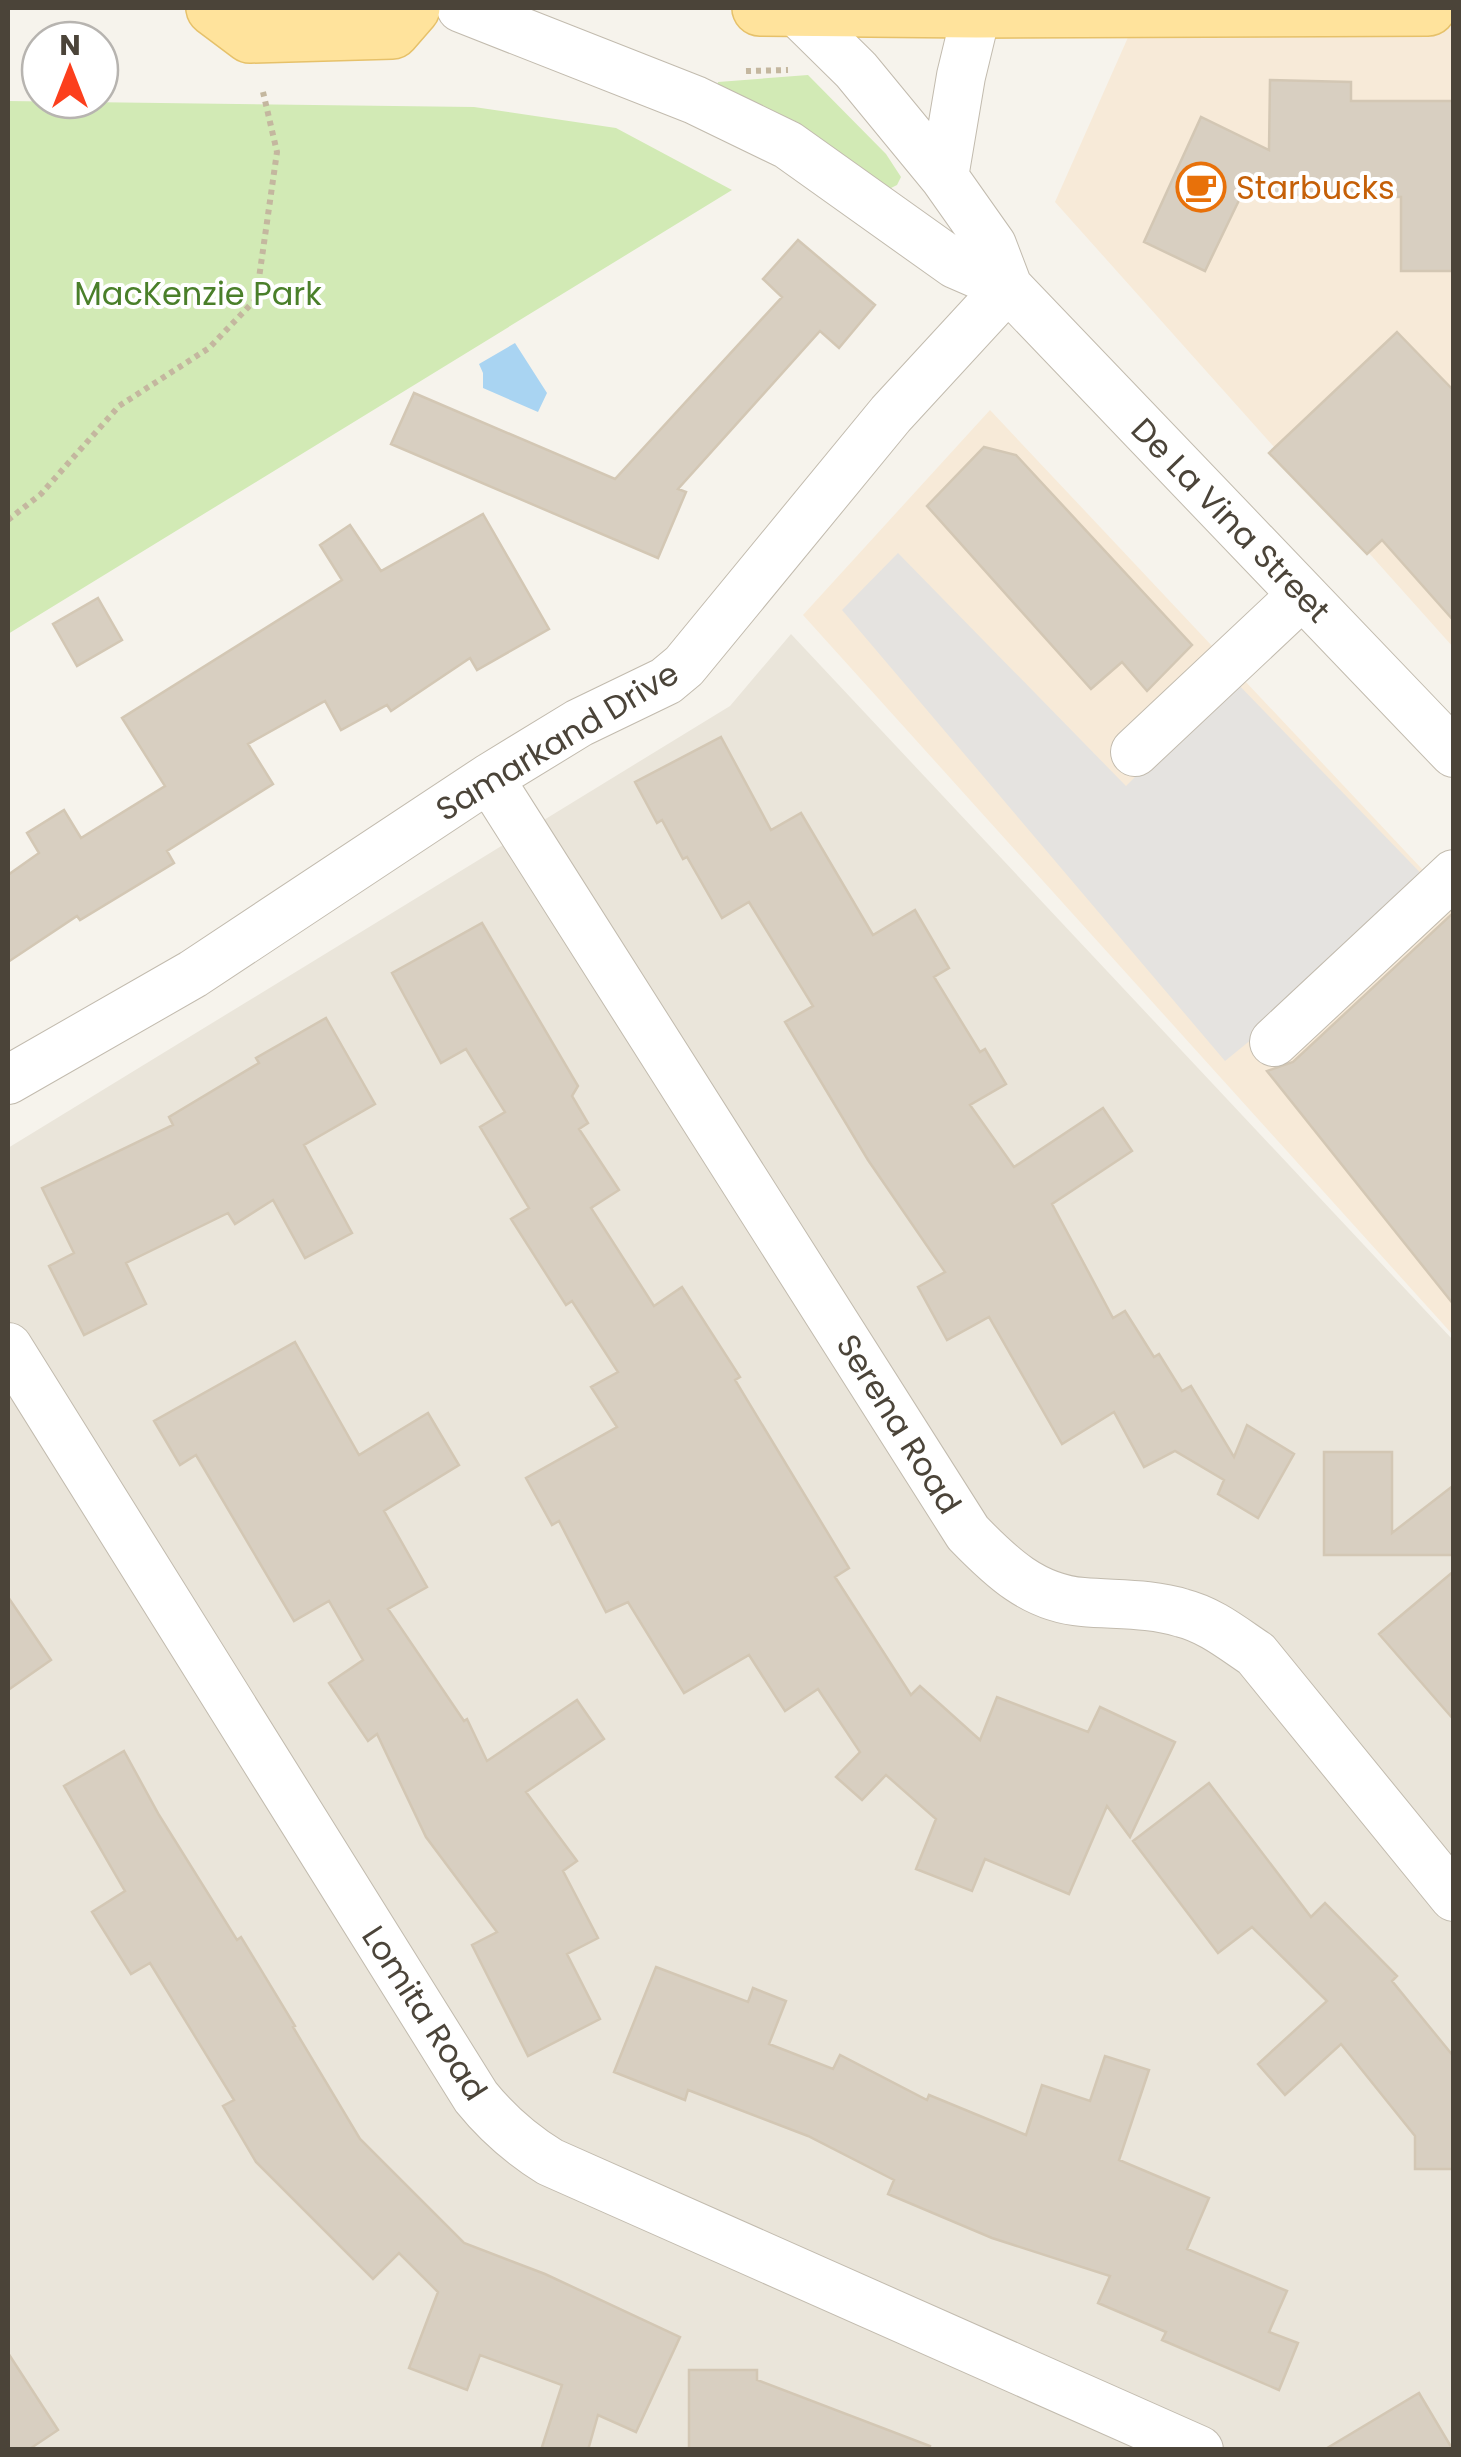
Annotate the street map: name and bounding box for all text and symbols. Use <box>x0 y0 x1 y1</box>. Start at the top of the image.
north arrow <box>20 20 120 120</box>
text: N <box>59 26 81 65</box>
cafe icon: Starbucks <box>1175 161 1227 213</box>
place label: Starbucks <box>1236 165 1395 210</box>
park label: MacKenzie Park <box>74 271 322 316</box>
street label: De La Vina Street <box>1121 408 1341 632</box>
street label: Samarkand Drive <box>427 651 687 831</box>
street label: Serena Road <box>826 1325 972 1523</box>
street label: Lomita Road <box>352 1917 498 2109</box>

